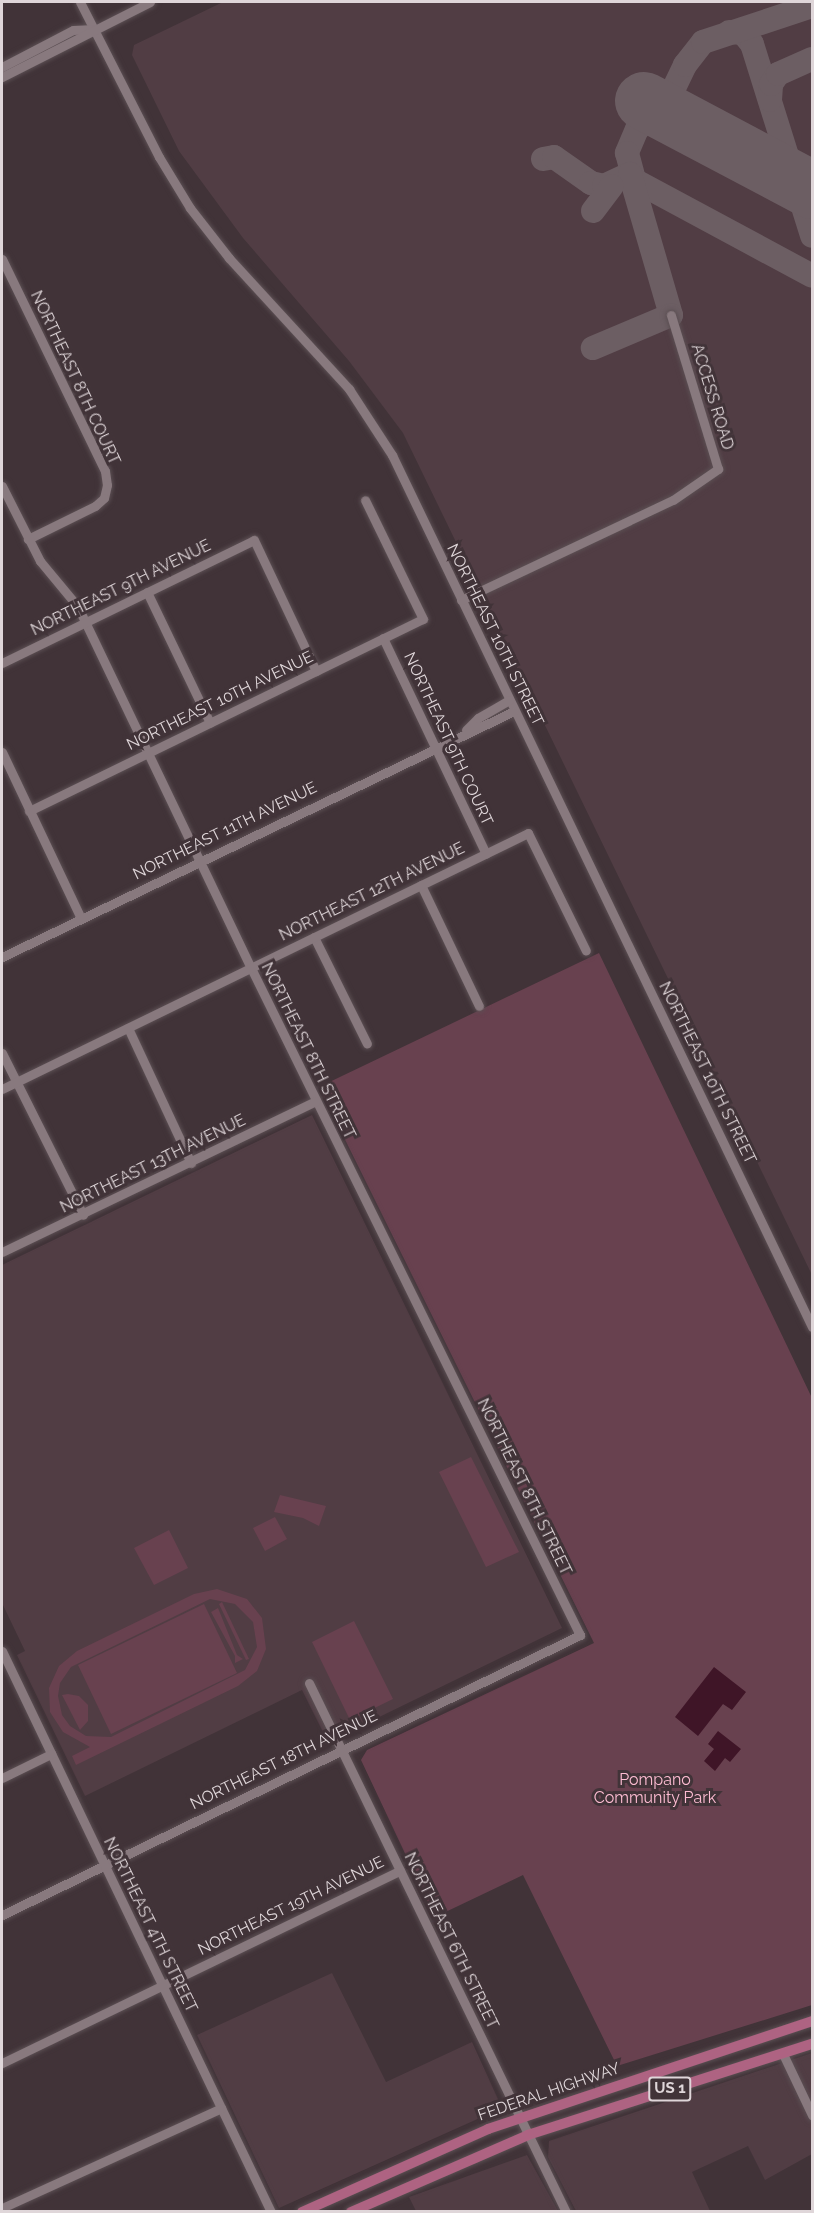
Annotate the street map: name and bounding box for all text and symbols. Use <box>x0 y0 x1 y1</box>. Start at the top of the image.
street label: NORTHEAST 8TH COURT <box>26 288 124 468</box>
street label: ACCESS ROAD <box>687 342 737 452</box>
street label: NORTHEAST 9TH AVENUE <box>27 536 215 640</box>
street label: NORTHEAST 10TH STREET <box>442 541 548 729</box>
street label: NORTHEAST 10TH AVENUE <box>123 647 317 755</box>
street label: NORTHEAST 9TH COURT <box>399 649 497 829</box>
street label: NORTHEAST 11TH AVENUE <box>129 778 321 884</box>
street label: NORTHEAST 12TH AVENUE <box>276 838 468 946</box>
street label: NORTHEAST 8TH STREET <box>257 959 359 1143</box>
street label: NORTHEAST 10TH STREET <box>654 979 760 1167</box>
street label: NORTHEAST 13TH AVENUE <box>57 1110 249 1218</box>
street label: NORTHEAST 8TH STREET <box>473 1395 575 1579</box>
street label: NORTHEAST 18TH AVENUE <box>187 1706 381 1814</box>
park label: Pompano Community Park <box>593 1770 717 1808</box>
street label: NORTHEAST 4TH STREET <box>99 1834 201 2016</box>
street label: NORTHEAST 6TH STREET <box>400 1849 502 2033</box>
street label: NORTHEAST 19TH AVENUE <box>194 1852 388 1960</box>
street label: FEDERAL HIGHWAY <box>475 2059 623 2125</box>
road number: US 1 <box>648 2077 692 2101</box>

